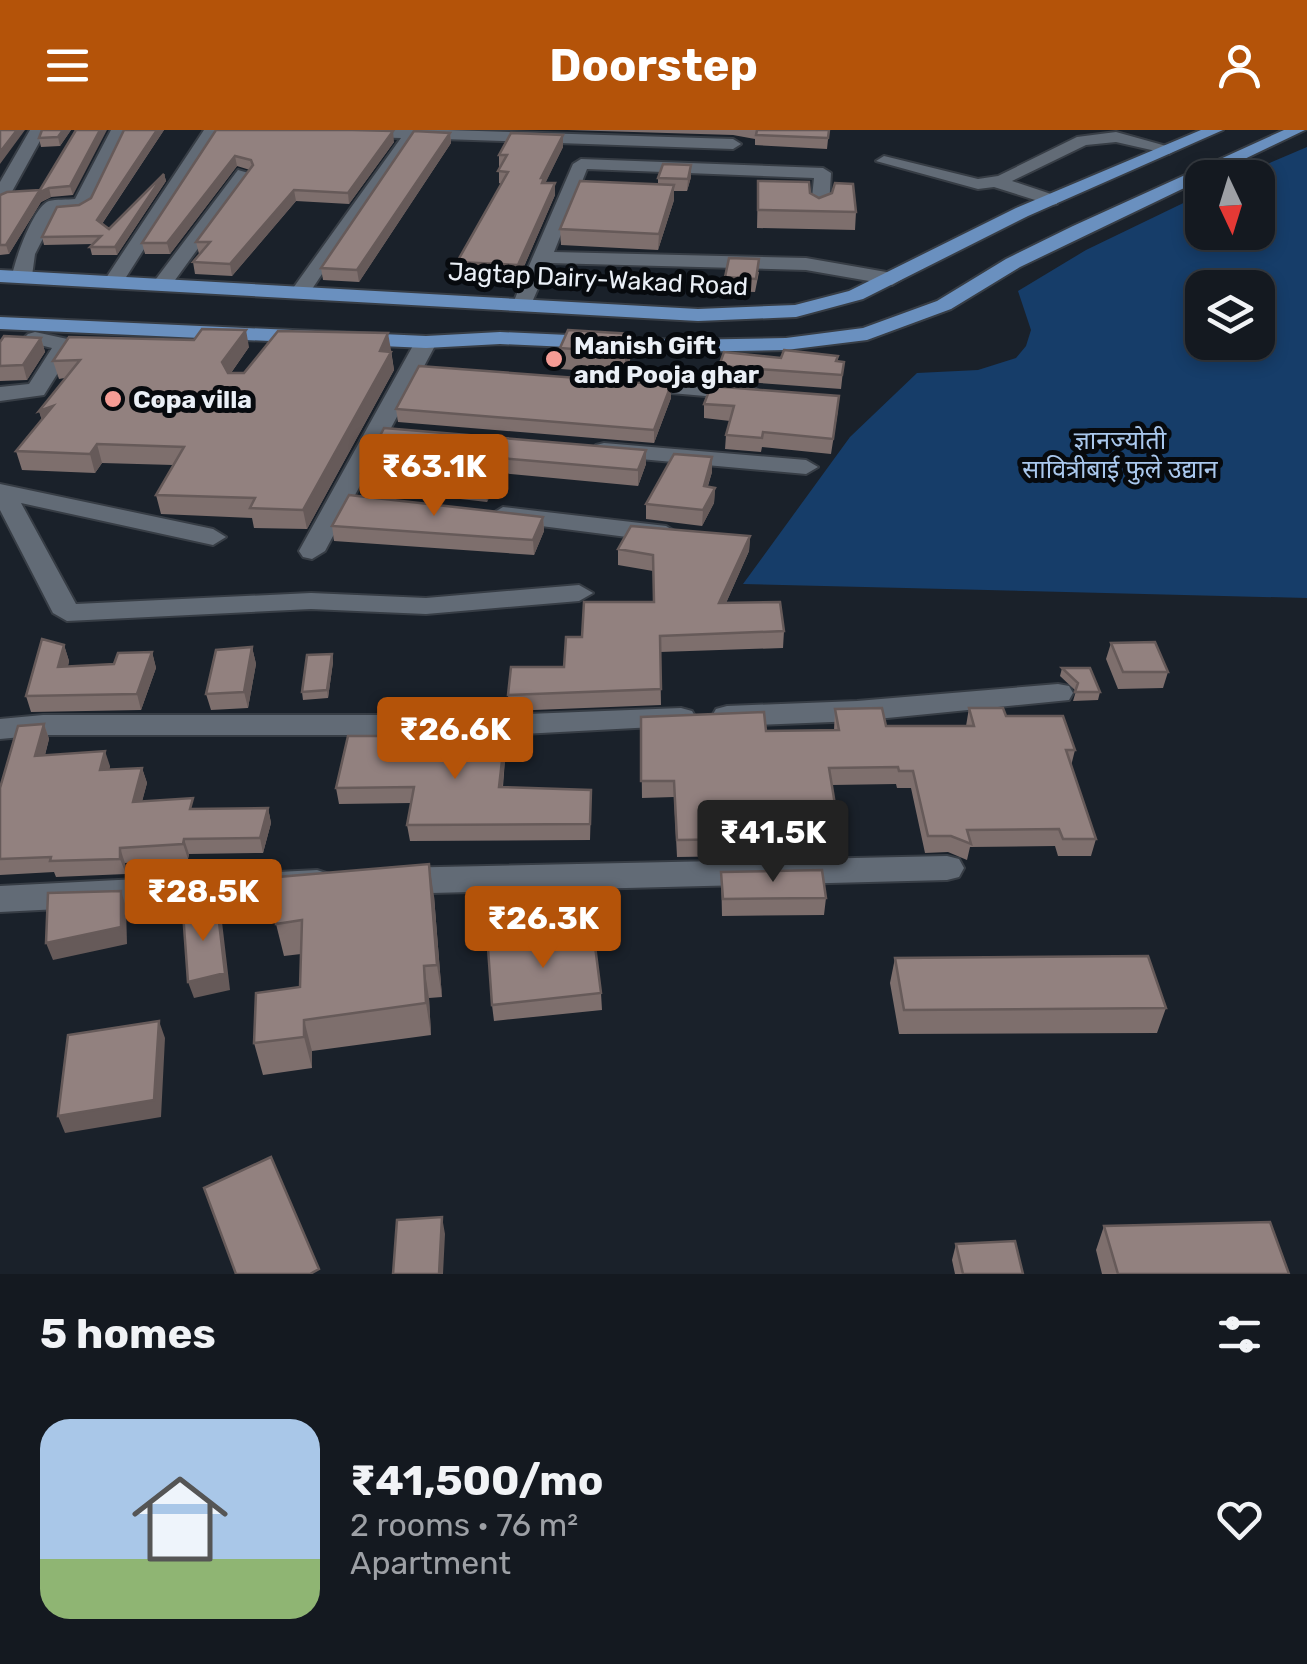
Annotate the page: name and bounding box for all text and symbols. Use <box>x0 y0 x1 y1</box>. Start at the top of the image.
icon: menu <box>40 38 95 93</box>
icon: person <box>1212 38 1267 93</box>
text: Doorstep <box>549 39 758 92</box>
north arrow <box>1185 160 1275 250</box>
map controls <box>1185 160 1275 360</box>
street label: Jagtap Dairy-Wakad Road <box>447 257 749 301</box>
button: layers <box>1185 270 1275 360</box>
place label: Manish Gift and Pooja ghar <box>574 331 760 389</box>
marker: Manish Gift and Pooja ghar <box>543 348 565 370</box>
place label: Copa villa <box>133 385 252 414</box>
marker: Copa villa <box>102 388 124 410</box>
park label: ज्ञानज्योती सावित्रीबाई फुले उद्यान <box>1022 426 1219 485</box>
pin: ₹63.1K <box>353 434 515 519</box>
text: ₹63.1K <box>381 447 487 485</box>
pin: ₹26.6K <box>374 697 536 782</box>
text: ₹26.6K <box>399 710 511 748</box>
pin: ₹41.5K <box>692 800 854 885</box>
text: ₹41.5K <box>719 813 827 851</box>
pin: ₹28.5K <box>122 859 284 944</box>
text: ₹28.5K <box>147 872 259 910</box>
pin: ₹26.3K <box>462 886 624 971</box>
text: ₹26.3K <box>487 899 599 937</box>
icon: filters <box>1212 1307 1267 1362</box>
text: 5 homes <box>40 1309 216 1359</box>
text: ₹41,500/mo <box>350 1456 603 1506</box>
icon: home <box>120 1459 240 1579</box>
icon: heart <box>1212 1492 1267 1547</box>
text: 2 rooms · 76 m² <box>350 1506 578 1544</box>
text: Apartment <box>350 1544 511 1582</box>

